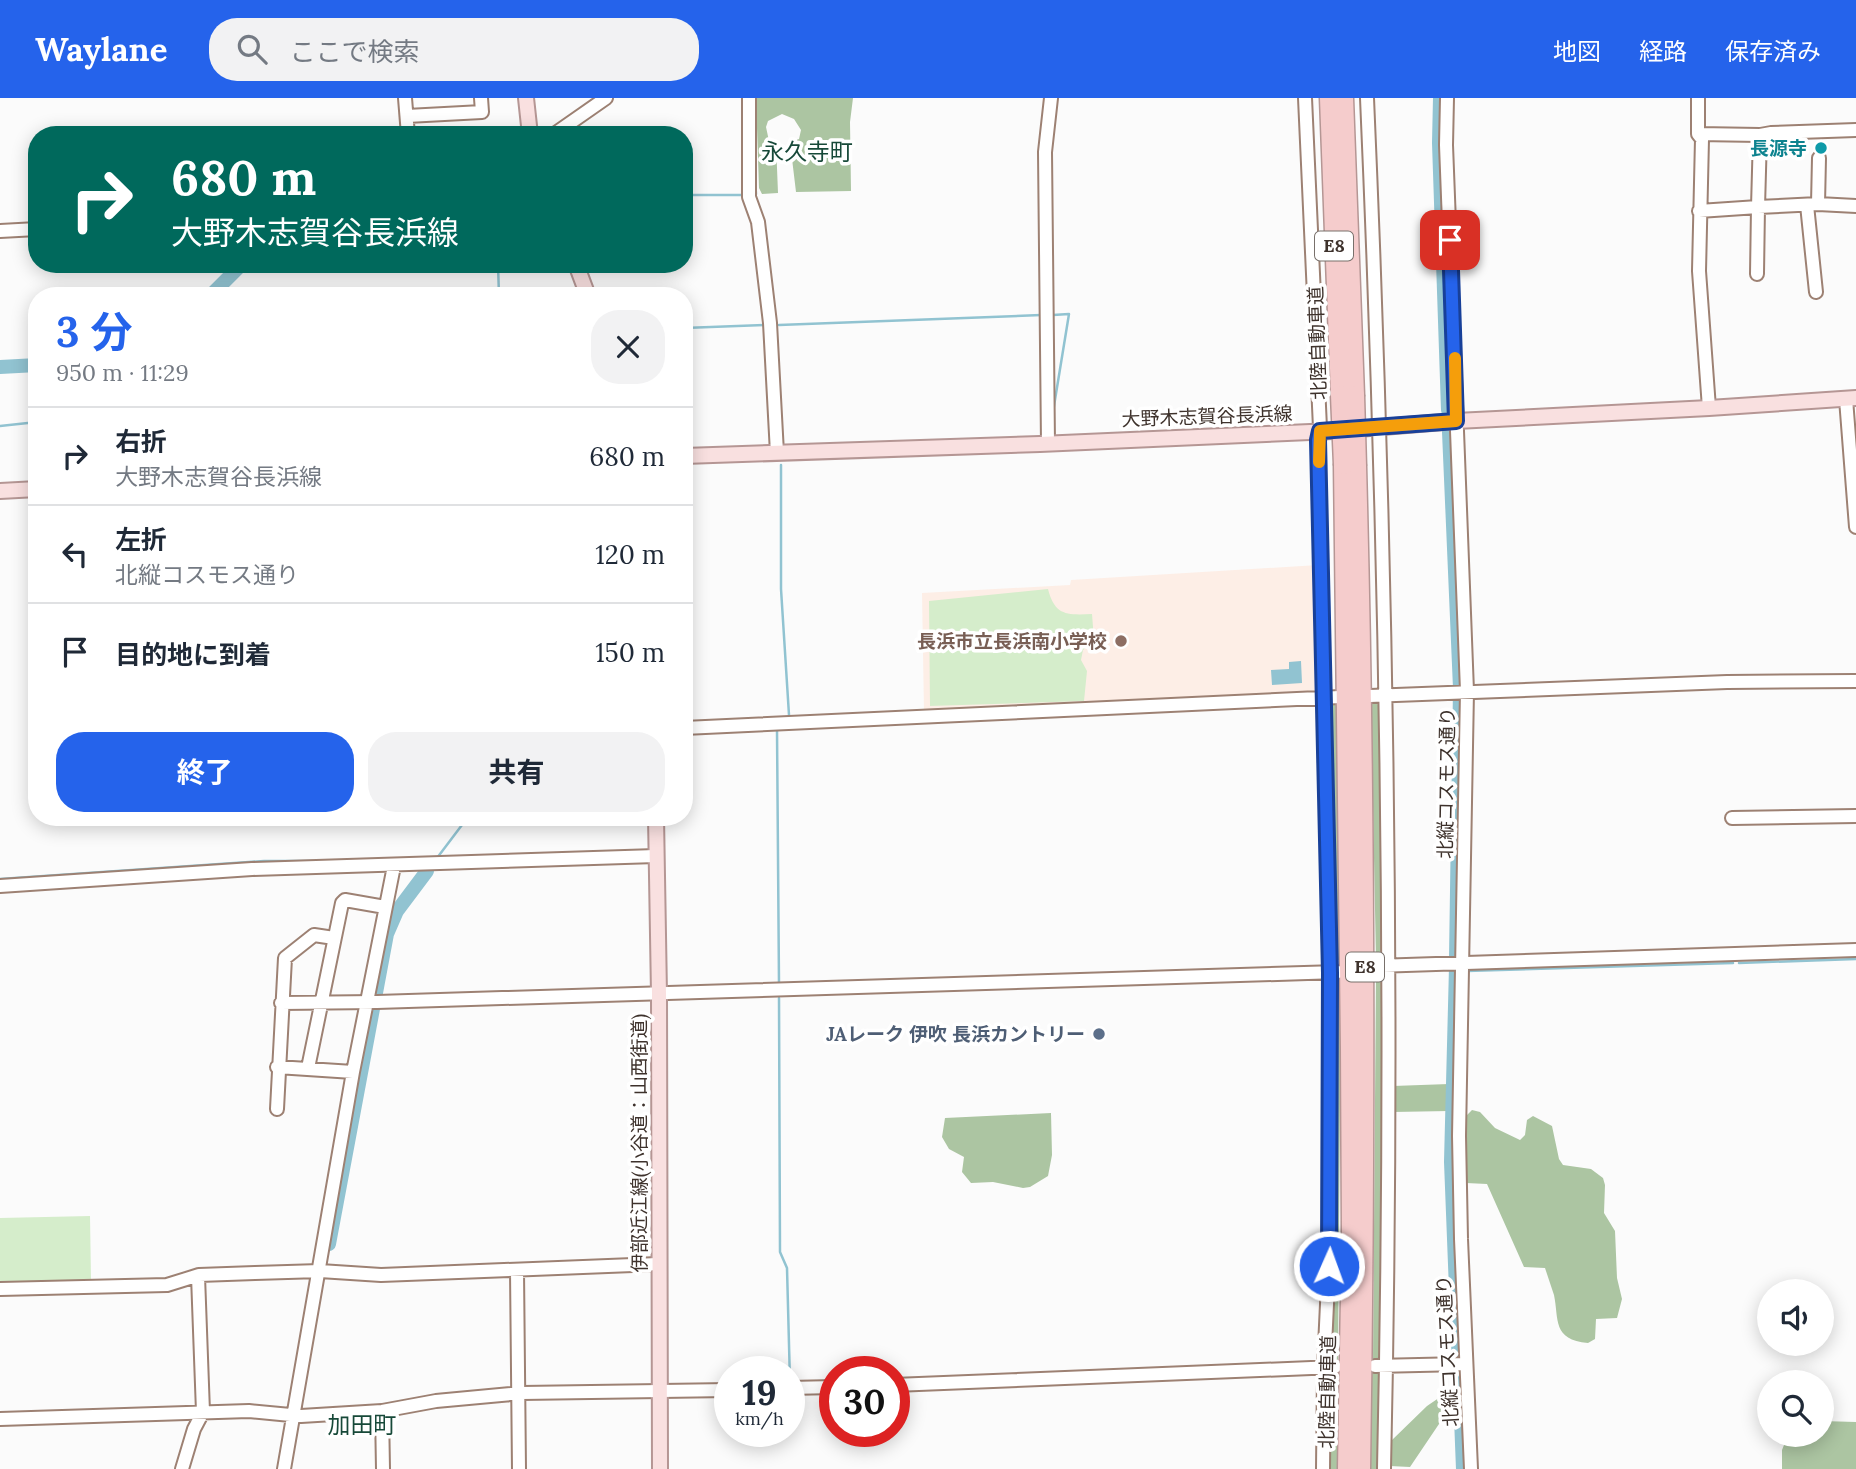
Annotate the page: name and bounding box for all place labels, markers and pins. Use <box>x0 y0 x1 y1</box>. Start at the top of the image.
place label: 長源寺 <box>1750 136 1807 160</box>
marker: 長源寺 <box>1813 140 1829 156</box>
pin <box>1420 210 1480 270</box>
place label: 長浜市立長浜南小学校 <box>917 629 1107 653</box>
marker: 長浜市立長浜南小学校 <box>1113 633 1129 649</box>
place label: JAレーク 伊吹 長浜カントリー <box>826 1022 1085 1046</box>
marker: JAレーク 伊吹 長浜カントリー <box>1091 1026 1107 1042</box>

